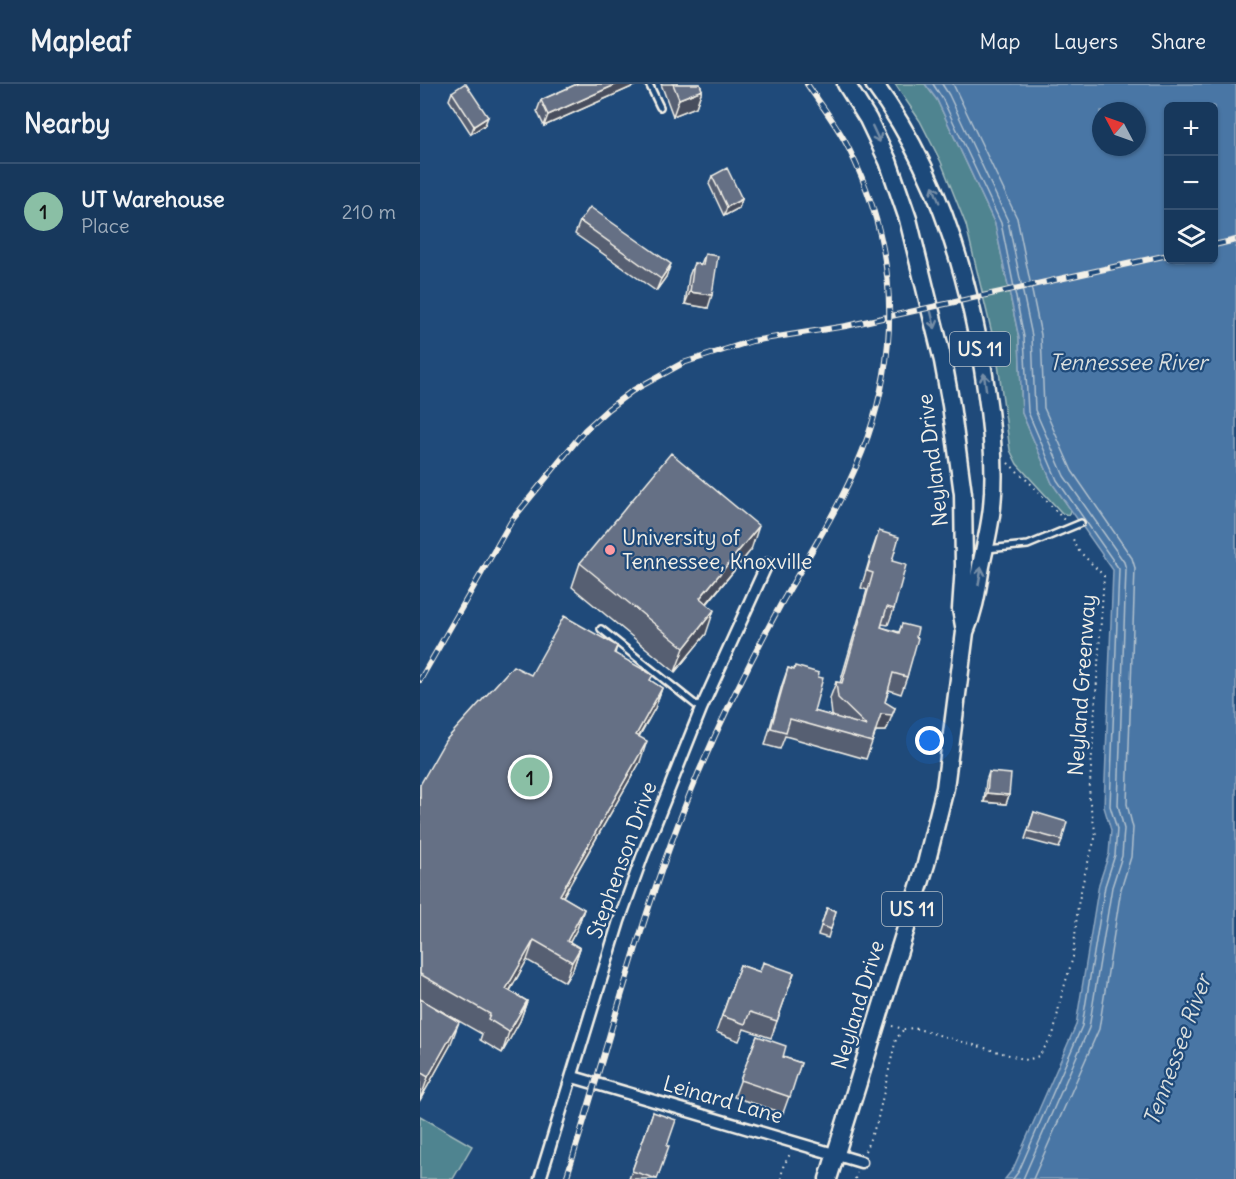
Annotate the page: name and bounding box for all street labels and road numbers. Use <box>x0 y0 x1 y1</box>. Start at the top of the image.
road number: US 11 <box>950 332 1010 366</box>
street label: Neyland Drive <box>911 392 954 528</box>
street label: Neyland Greenway <box>1062 593 1101 777</box>
street label: Stephenson Drive <box>581 778 662 942</box>
road number: US 11 <box>882 892 942 926</box>
street label: Neyland Drive <box>825 937 890 1073</box>
street label: Leinard Lane <box>660 1070 786 1129</box>

